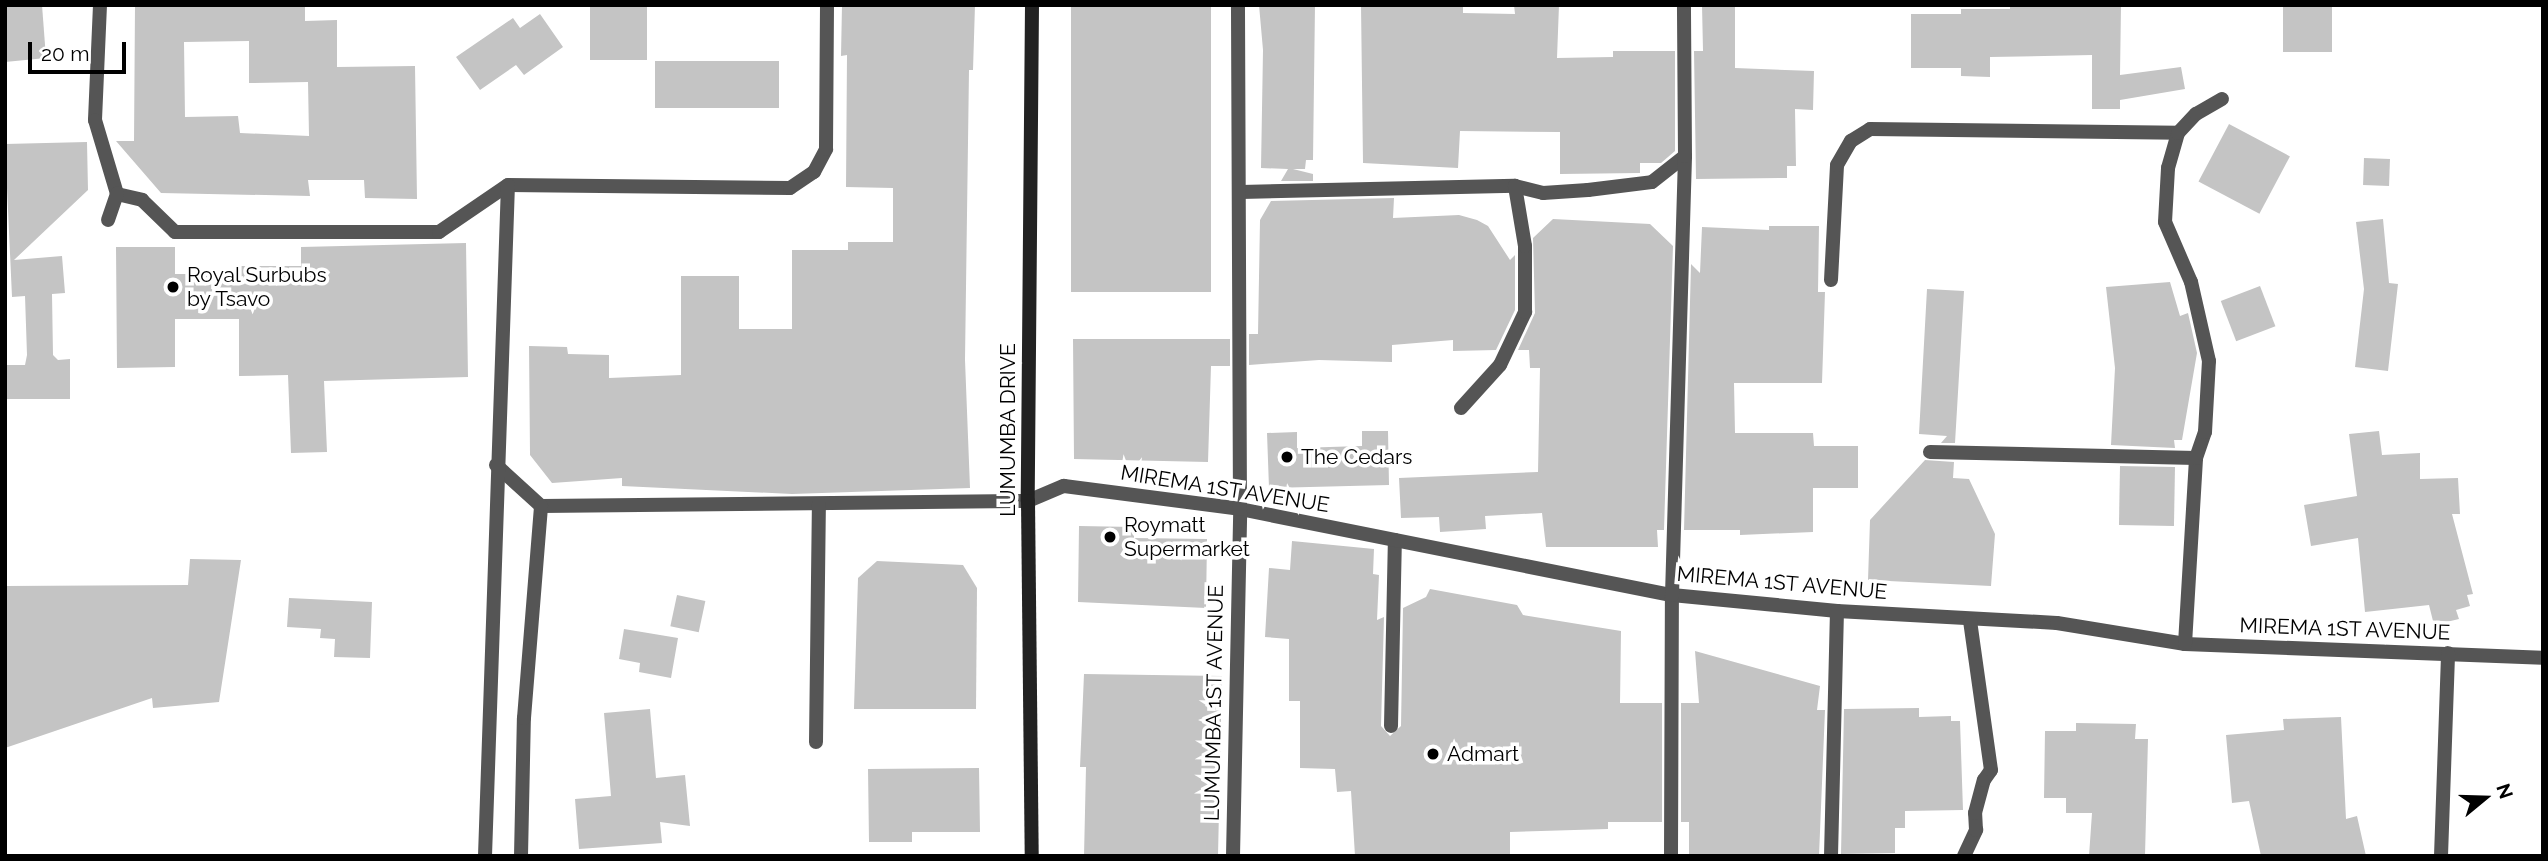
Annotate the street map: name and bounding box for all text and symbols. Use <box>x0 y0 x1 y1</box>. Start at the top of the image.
scale bar <box>32 28 130 72</box>
text: 20 m <box>41 41 89 66</box>
place label: Royal Surbubs by Tsavo <box>187 262 327 312</box>
marker: Royal Surbubs by Tsavo <box>165 279 181 295</box>
street label: LUMUMBA DRIVE <box>995 343 1021 517</box>
place label: The Cedars <box>1301 444 1412 470</box>
marker: The Cedars <box>1279 449 1295 465</box>
street label: MIREMA 1ST AVENUE <box>1118 460 1332 518</box>
place label: Roymatt Supermarket <box>1124 512 1250 562</box>
marker: Roymatt Supermarket <box>1102 529 1118 545</box>
street label: MIREMA 1ST AVENUE <box>1675 561 1889 605</box>
street label: LUMUMBA 1ST AVENUE <box>1199 584 1229 822</box>
street label: MIREMA 1ST AVENUE <box>2238 613 2452 645</box>
place label: Admart <box>1447 741 1519 767</box>
marker: Admart <box>1425 746 1441 762</box>
north arrow <box>2450 763 2520 833</box>
text: N <box>2492 781 2518 802</box>

